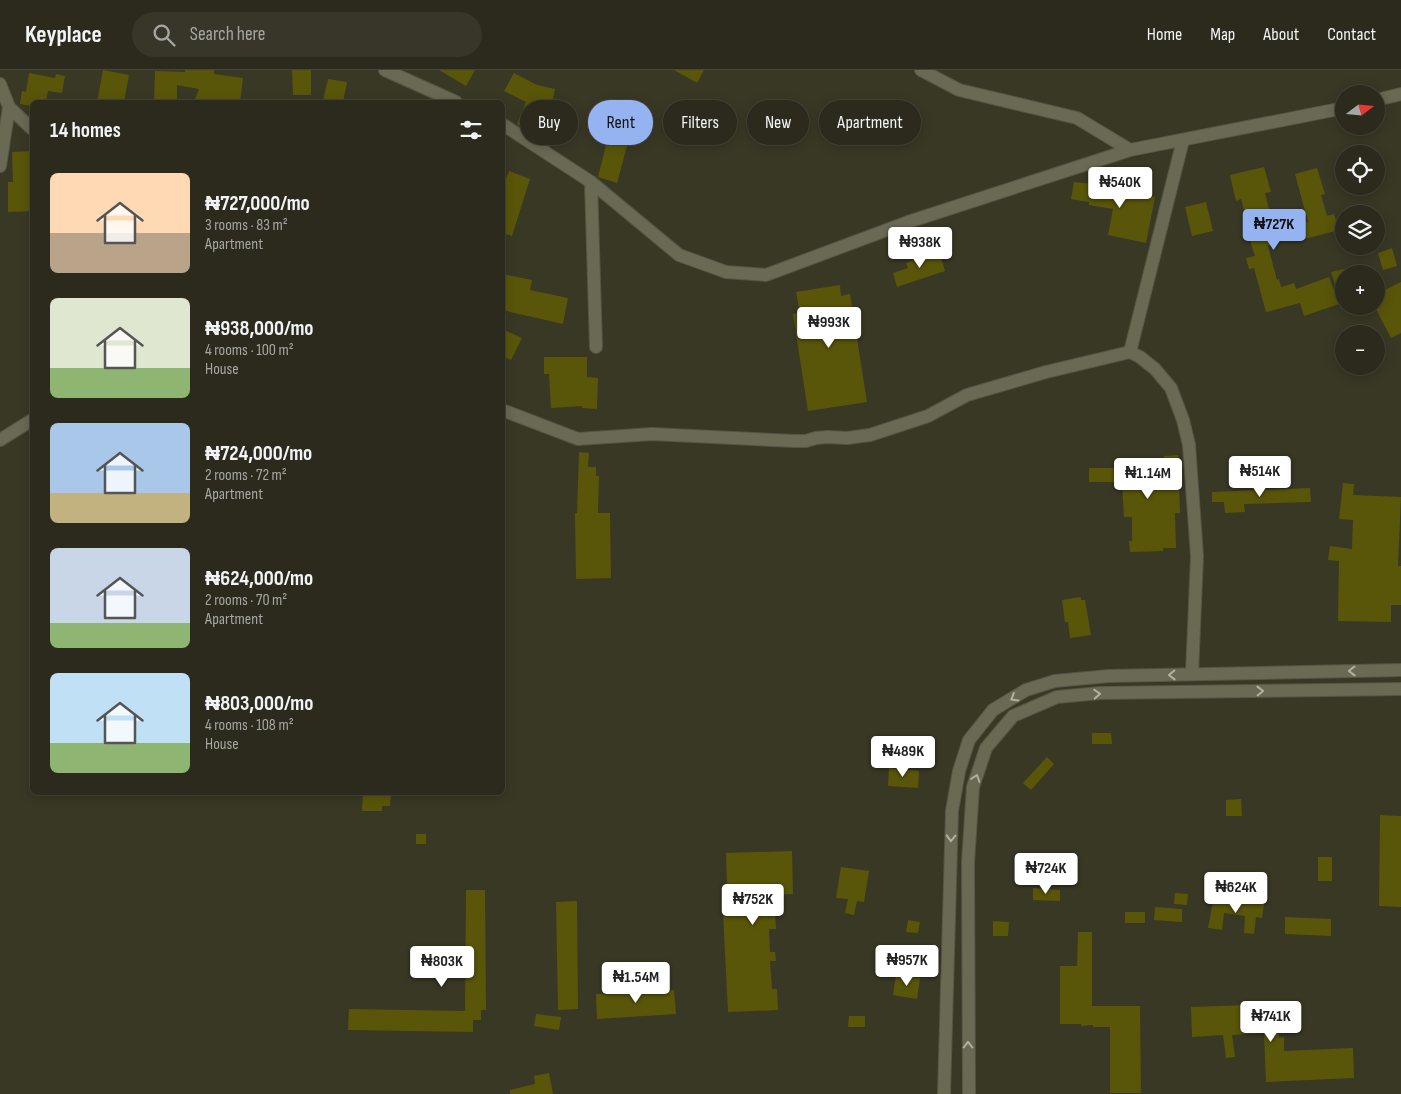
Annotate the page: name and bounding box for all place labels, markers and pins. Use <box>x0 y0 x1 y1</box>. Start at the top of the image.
pin: ₦540K <box>1085 166 1155 209</box>
pin: ₦727K <box>1239 208 1309 251</box>
pin: ₦938K <box>885 226 955 269</box>
pin: ₦993K <box>794 306 864 349</box>
pin: ₦514K <box>1225 456 1295 498</box>
pin: ₦1.14M <box>1107 458 1189 500</box>
pin: ₦489K <box>868 736 938 778</box>
pin: ₦724K <box>1011 852 1081 895</box>
pin: ₦624K <box>1201 872 1271 914</box>
pin: ₦752K <box>718 884 788 926</box>
pin: ₦957K <box>872 944 942 987</box>
pin: ₦803K <box>407 946 477 988</box>
pin: ₦1.54M <box>595 962 677 1004</box>
pin: ₦741K <box>1236 1000 1306 1043</box>

